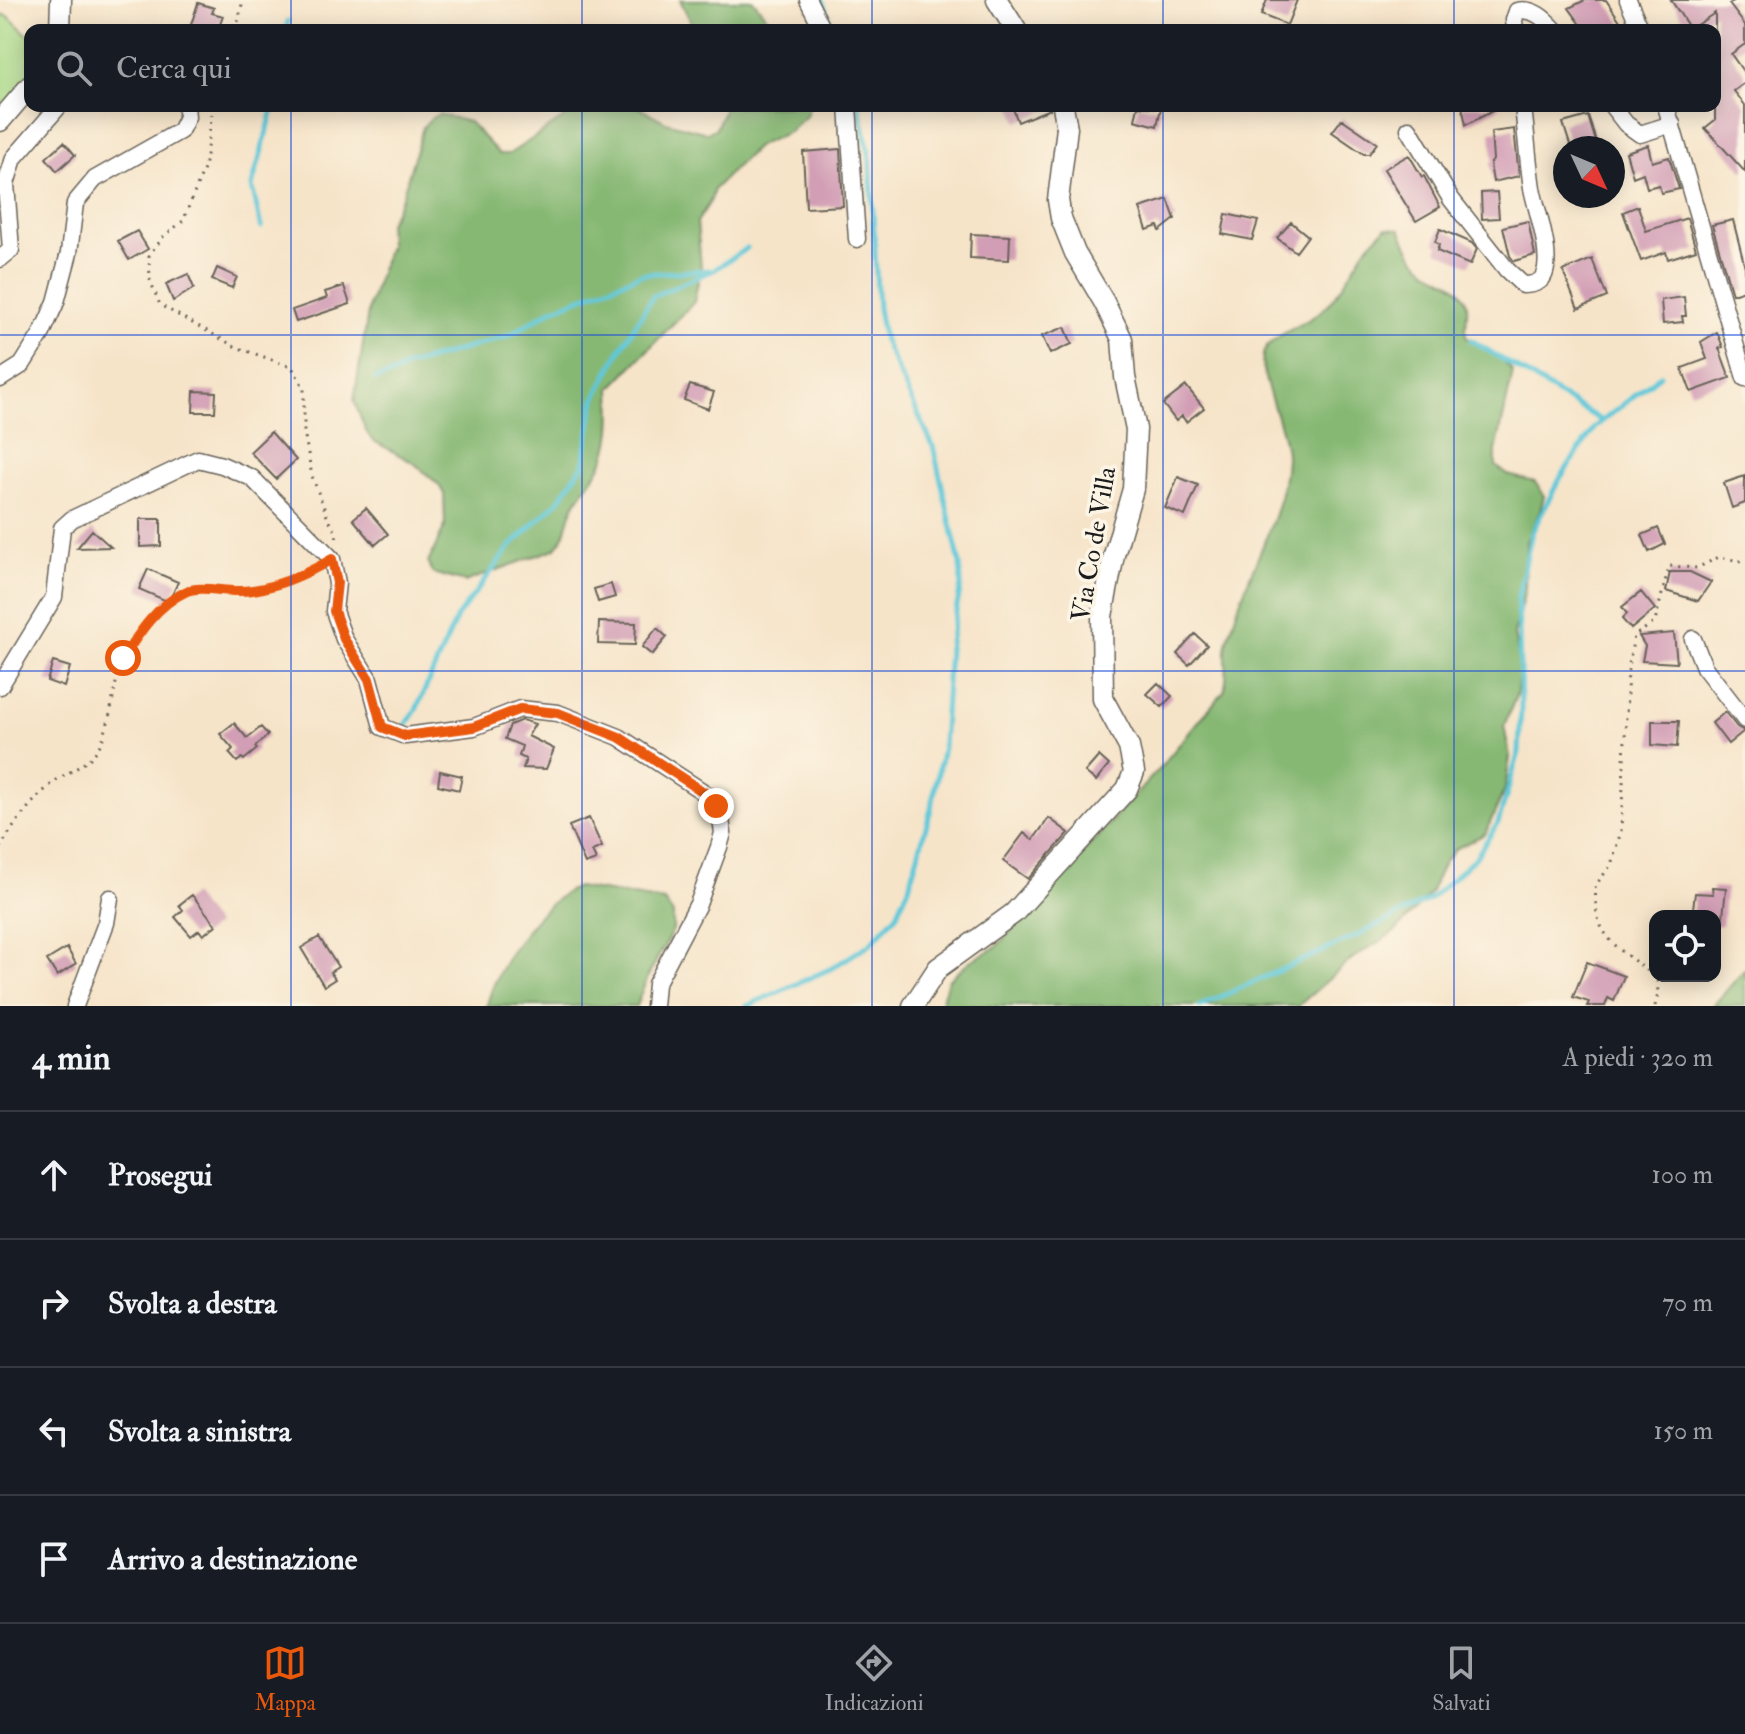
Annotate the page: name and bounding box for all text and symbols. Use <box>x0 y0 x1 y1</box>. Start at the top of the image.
search box <box>24 24 1721 112</box>
icon: search <box>52 46 96 90</box>
text: Cerca qui <box>116 50 232 87</box>
north arrow <box>1553 136 1625 208</box>
street label: Via Co de Villa <box>1065 464 1123 624</box>
route start <box>105 640 141 676</box>
route end <box>698 788 734 824</box>
map controls <box>1649 910 1721 982</box>
button: locate <box>1649 910 1721 982</box>
text: 4 min <box>32 1037 110 1080</box>
text: A piedi · 320 m <box>1562 1042 1713 1074</box>
icon: ahead <box>32 1153 76 1197</box>
text: Prosegui <box>108 1157 212 1194</box>
text: 100 m <box>1652 1159 1713 1191</box>
icon: right <box>32 1281 76 1325</box>
text: Svolta a destra <box>108 1285 277 1322</box>
text: 70 m <box>1662 1287 1713 1319</box>
icon: left <box>32 1409 76 1453</box>
text: Svolta a sinistra <box>108 1413 291 1450</box>
text: 150 m <box>1654 1415 1713 1447</box>
icon: arrive <box>32 1537 76 1581</box>
text: Arrivo a destinazione <box>108 1541 357 1578</box>
tab: Mappa <box>254 1641 316 1717</box>
tab: Indicazioni <box>825 1641 924 1717</box>
tab: Salvati <box>1432 1641 1491 1717</box>

